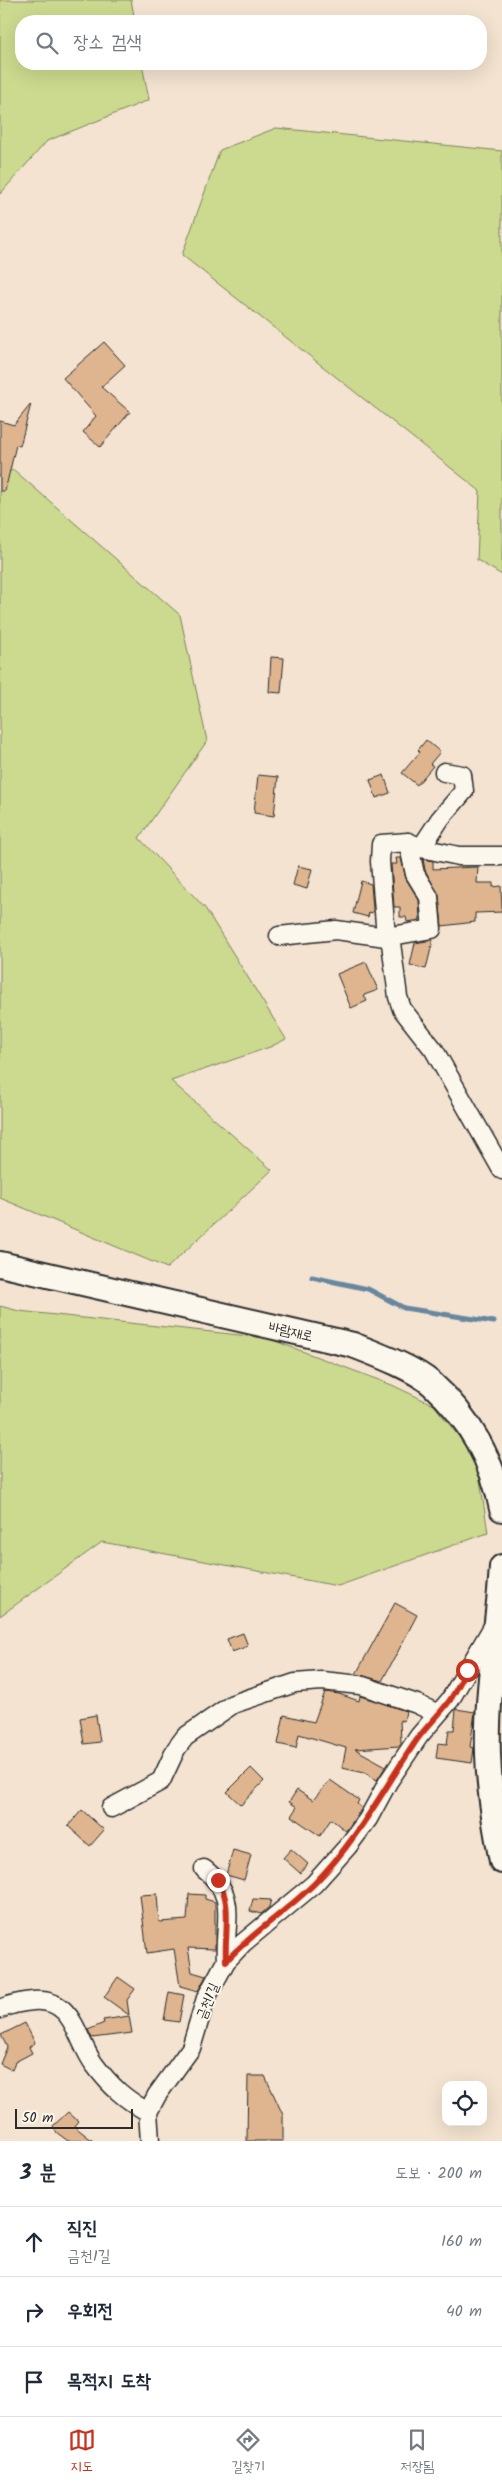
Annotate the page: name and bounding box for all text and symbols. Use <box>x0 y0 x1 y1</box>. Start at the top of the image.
search box <box>15 15 487 70</box>
text: 장소 검색 <box>73 28 142 58</box>
icon: search <box>33 29 61 57</box>
street label: 바람재로 <box>266 1316 315 1348</box>
route start <box>456 1659 479 1682</box>
route end <box>207 1869 230 1892</box>
street label: 금천1길 <box>191 1979 226 2023</box>
map controls <box>442 2081 487 2126</box>
button: locate <box>442 2081 487 2126</box>
scale bar <box>15 2106 132 2129</box>
text: 50 m <box>22 2107 53 2129</box>
text: 3 분 <box>20 2157 56 2190</box>
text: 도보 · 200 m <box>395 2161 482 2186</box>
text: 직진 <box>67 2214 98 2244</box>
icon: ahead <box>20 2228 48 2256</box>
text: 160 m <box>441 2229 482 2254</box>
text: 금천1길 <box>67 2244 111 2269</box>
text: 우회전 <box>67 2297 113 2327</box>
icon: right <box>20 2298 48 2326</box>
text: 40 m <box>446 2299 482 2324</box>
text: 목적지 도착 <box>67 2367 151 2397</box>
icon: arrive <box>20 2368 48 2396</box>
tab: 지도 <box>68 2426 96 2478</box>
tab: 길찾기 <box>231 2426 265 2478</box>
tab: 저장됨 <box>400 2426 434 2478</box>

